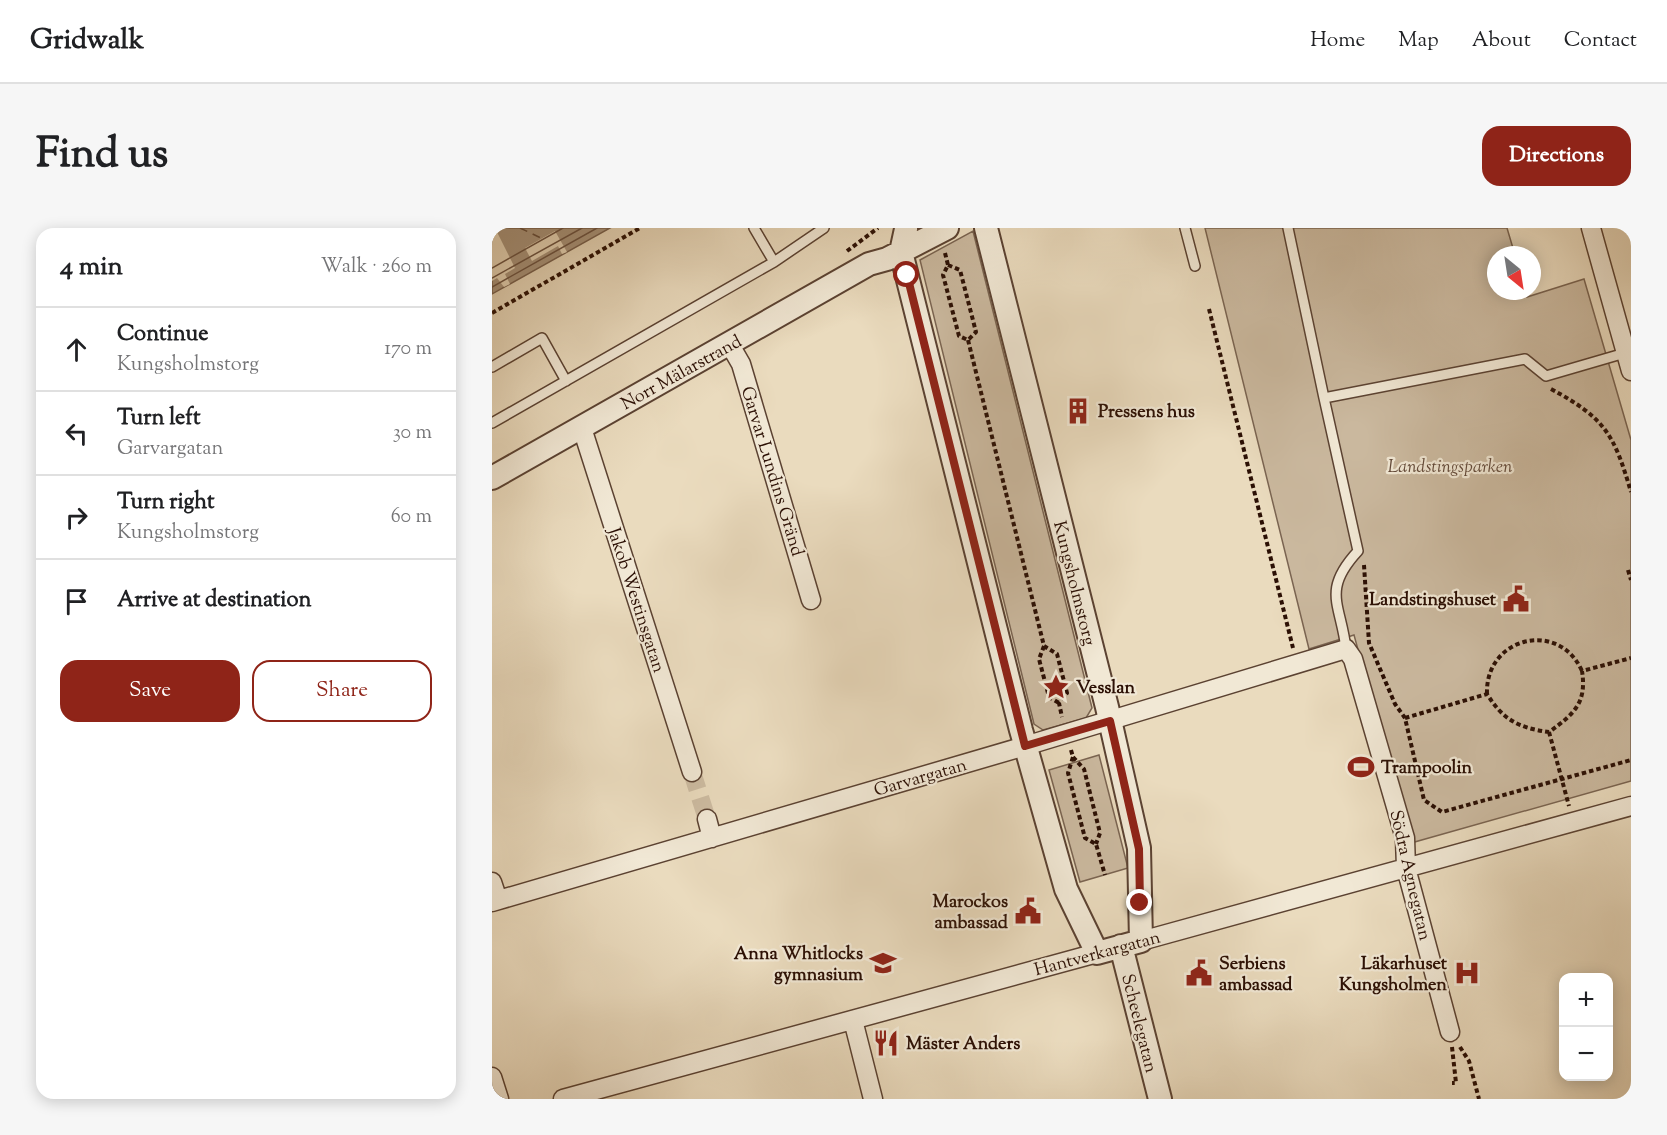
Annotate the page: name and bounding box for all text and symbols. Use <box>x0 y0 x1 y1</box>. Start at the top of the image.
text: Gridwalk <box>30 21 144 61</box>
text: Home <box>1310 26 1365 56</box>
text: Map <box>1398 26 1439 56</box>
text: About <box>1472 26 1531 56</box>
text: Contact <box>1564 26 1637 56</box>
text: Find us <box>36 126 168 186</box>
button: Directions <box>1482 126 1631 186</box>
north arrow <box>1487 246 1541 300</box>
text: 4 min <box>60 249 123 286</box>
text: Walk · 260 m <box>321 253 432 282</box>
route start <box>893 261 919 287</box>
text: Continue <box>117 319 208 351</box>
street label: Norr Mälarstrand <box>617 330 747 418</box>
icon: ahead <box>60 333 93 366</box>
text: 170 m <box>384 335 432 364</box>
text: Kungsholmstorg <box>117 351 259 380</box>
street label: Garvar Lundins Gränd <box>733 383 809 560</box>
building icon: Pressens hus <box>1063 396 1093 426</box>
place label: Pressens hus <box>1098 400 1195 426</box>
text: Turn left <box>117 403 200 435</box>
icon: left <box>60 417 93 450</box>
text: 30 m <box>393 419 432 448</box>
text: Garvargatan <box>117 435 223 464</box>
park label: Landstingsparken <box>1388 455 1513 481</box>
text: Turn right <box>117 487 214 519</box>
icon: right <box>60 501 93 534</box>
text: 60 m <box>391 503 432 532</box>
street label: Kungsholmstorg <box>1045 518 1101 649</box>
text: Kungsholmstorg <box>117 519 259 548</box>
street label: Jakob Westinsgatan <box>599 524 671 677</box>
public building icon: Landstingshuset <box>1501 584 1531 614</box>
icon: arrive <box>60 585 93 618</box>
text: Arrive at destination <box>117 585 312 617</box>
place label: Landstingshuset <box>1369 588 1497 614</box>
button: Save <box>60 660 240 722</box>
button: Share <box>252 660 432 722</box>
place icon: Vesslan <box>1041 672 1071 702</box>
place label: Vesslan <box>1076 676 1136 702</box>
sports icon: Trampoolin <box>1346 752 1376 782</box>
street label: Garvargatan <box>871 753 970 805</box>
place label: Trampoolin <box>1381 756 1473 782</box>
street label: Södra Agnegatan <box>1381 808 1437 944</box>
route end <box>1126 889 1152 915</box>
place label: Marockos ambassad <box>932 890 1009 937</box>
public building icon: Marockos ambassad <box>1013 896 1043 926</box>
street label: Hantverkargatan <box>1032 925 1164 984</box>
place label: Anna Whitlocks gymnasium <box>734 942 863 989</box>
school or university icon: Anna Whitlocks gymnasium <box>868 948 898 978</box>
place label: Serbiens ambassad <box>1219 952 1293 999</box>
place label: Läkarhuset Kungsholmen <box>1339 952 1448 999</box>
public building icon: Serbiens ambassad <box>1184 958 1214 988</box>
hospital icon: Läkarhuset Kungsholmen <box>1452 958 1482 988</box>
street label: Scheelegatan <box>1113 971 1163 1076</box>
map controls <box>1559 973 1613 1081</box>
button: + <box>1559 973 1613 1027</box>
button: − <box>1559 1027 1613 1081</box>
restaurant icon: Mäster Anders <box>871 1028 901 1058</box>
place label: Mäster Anders <box>906 1032 1020 1058</box>

